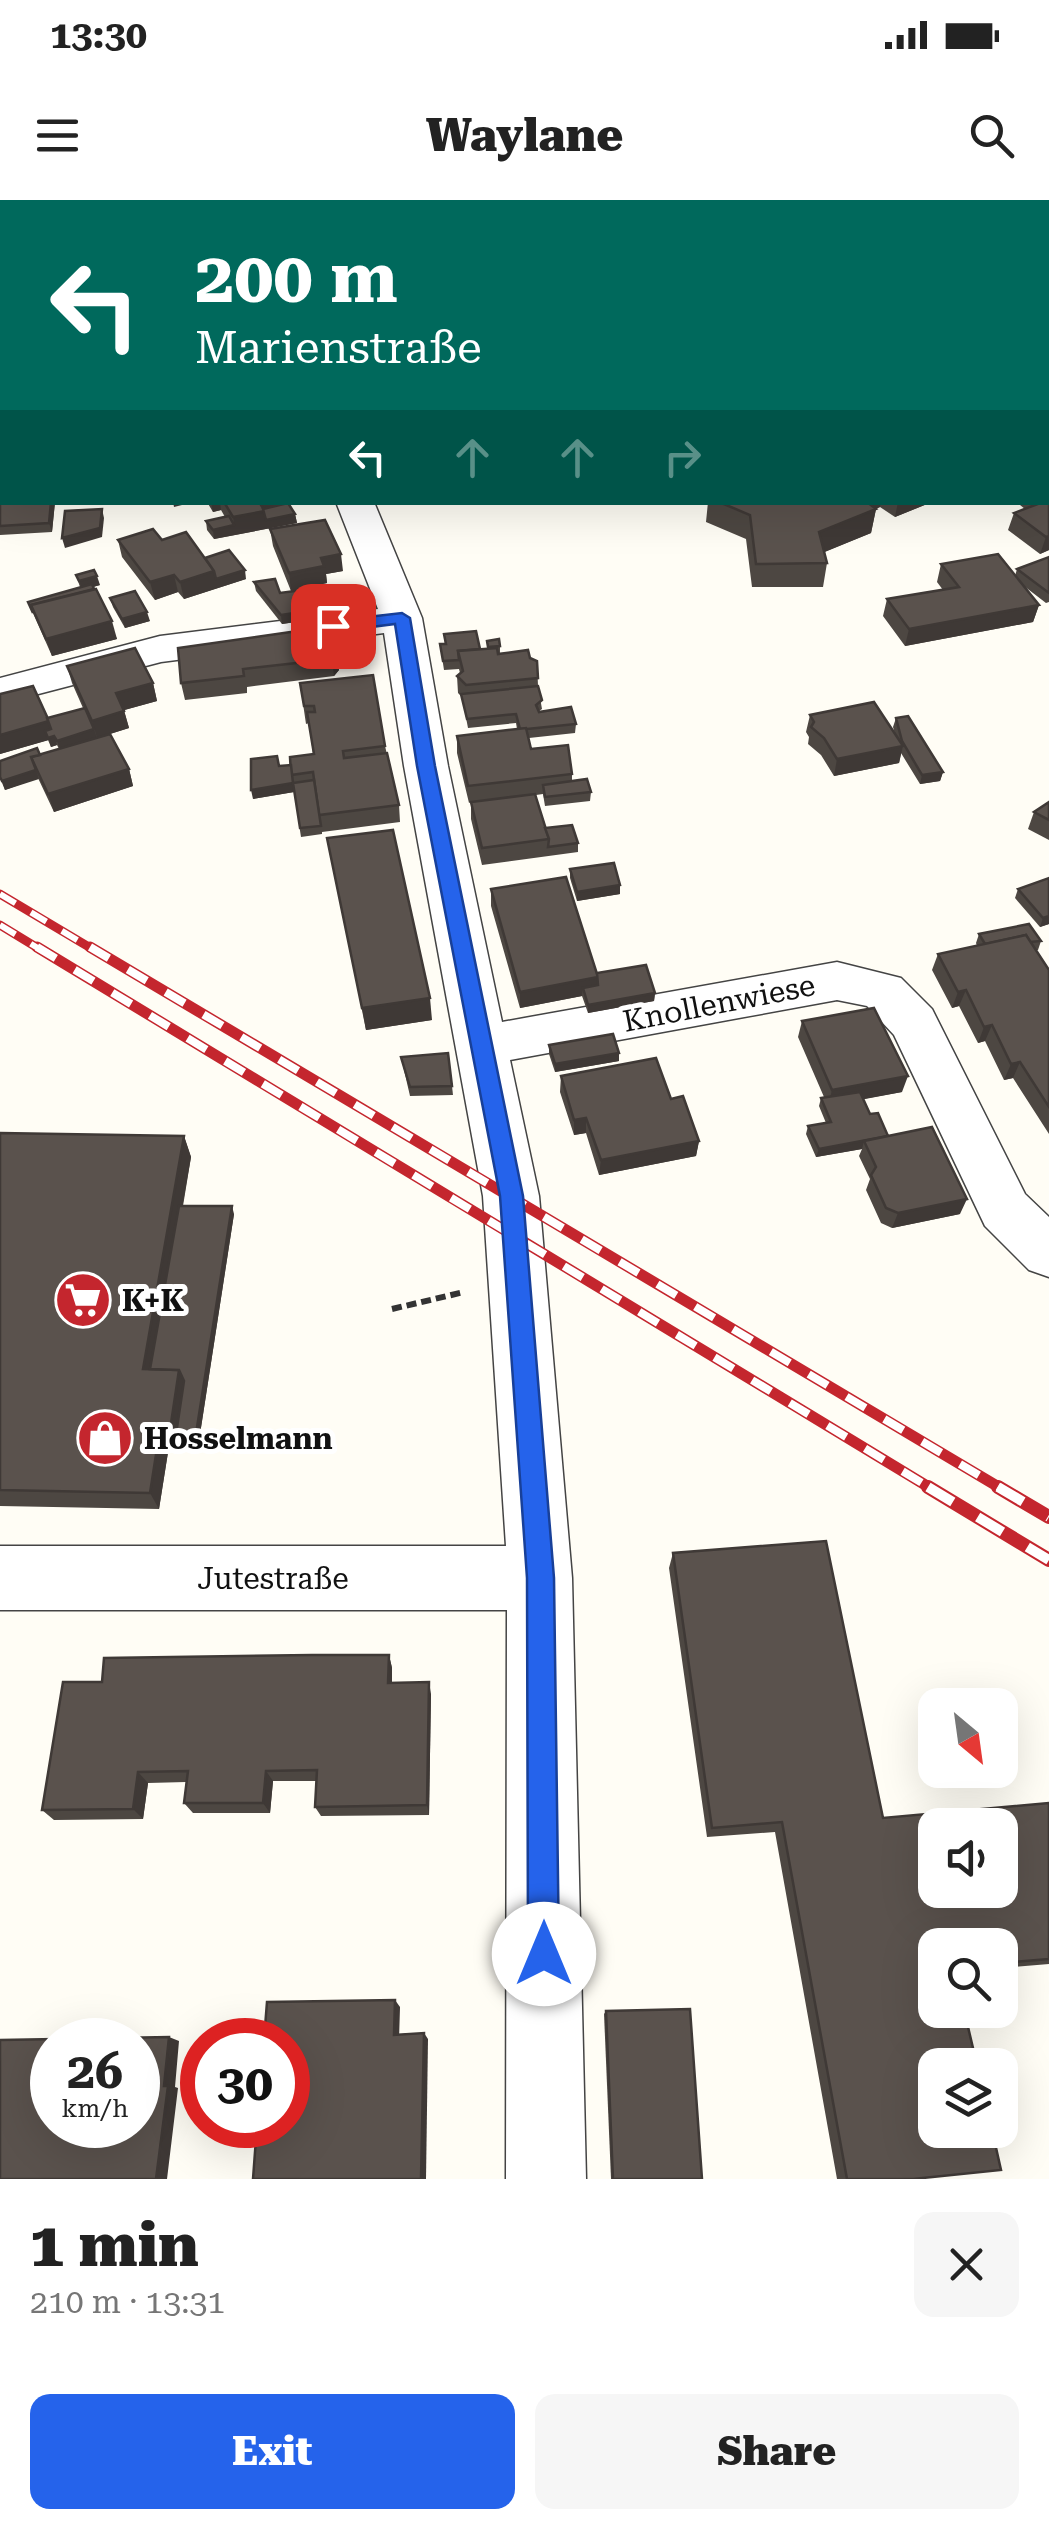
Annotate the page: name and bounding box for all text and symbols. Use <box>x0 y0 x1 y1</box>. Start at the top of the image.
text: 13:30 <box>50 13 147 57</box>
icon: menu <box>30 108 85 163</box>
icon: search <box>964 108 1019 163</box>
text: Waylane <box>426 109 623 162</box>
text: 200 m <box>195 237 398 319</box>
icon: left <box>30 240 160 370</box>
text: Marienstraße <box>195 321 482 374</box>
icon: left <box>340 430 395 485</box>
icon: ahead <box>445 430 500 485</box>
icon: ahead <box>550 430 605 485</box>
icon: right <box>655 430 710 485</box>
pin <box>291 584 376 669</box>
icon: arrive <box>306 599 361 654</box>
street label: Knollenwiese <box>620 967 818 1039</box>
supermarket icon: K+K <box>53 1270 113 1330</box>
place label: K+K <box>122 1283 185 1318</box>
shop icon: Hosselmann <box>75 1408 135 1468</box>
place label: Hosselmann <box>144 1421 333 1456</box>
street label: Jutestraße <box>197 1561 349 1596</box>
north arrow <box>918 1688 1018 1788</box>
map controls <box>918 1688 1018 2148</box>
button: sound <box>918 1808 1018 1908</box>
position arrow <box>492 1902 596 2006</box>
button: search <box>918 1928 1018 2028</box>
speed limit sign: 30 <box>180 2018 310 2148</box>
text: 26 <box>67 2042 123 2100</box>
button: layers <box>918 2048 1018 2148</box>
text: km/h <box>62 2094 128 2123</box>
text: 1 min <box>30 2210 199 2281</box>
button: close <box>914 2212 1019 2317</box>
text: 210 m · 13:31 <box>30 2283 225 2321</box>
button: Exit <box>30 2394 515 2509</box>
button: Share <box>535 2394 1019 2509</box>

